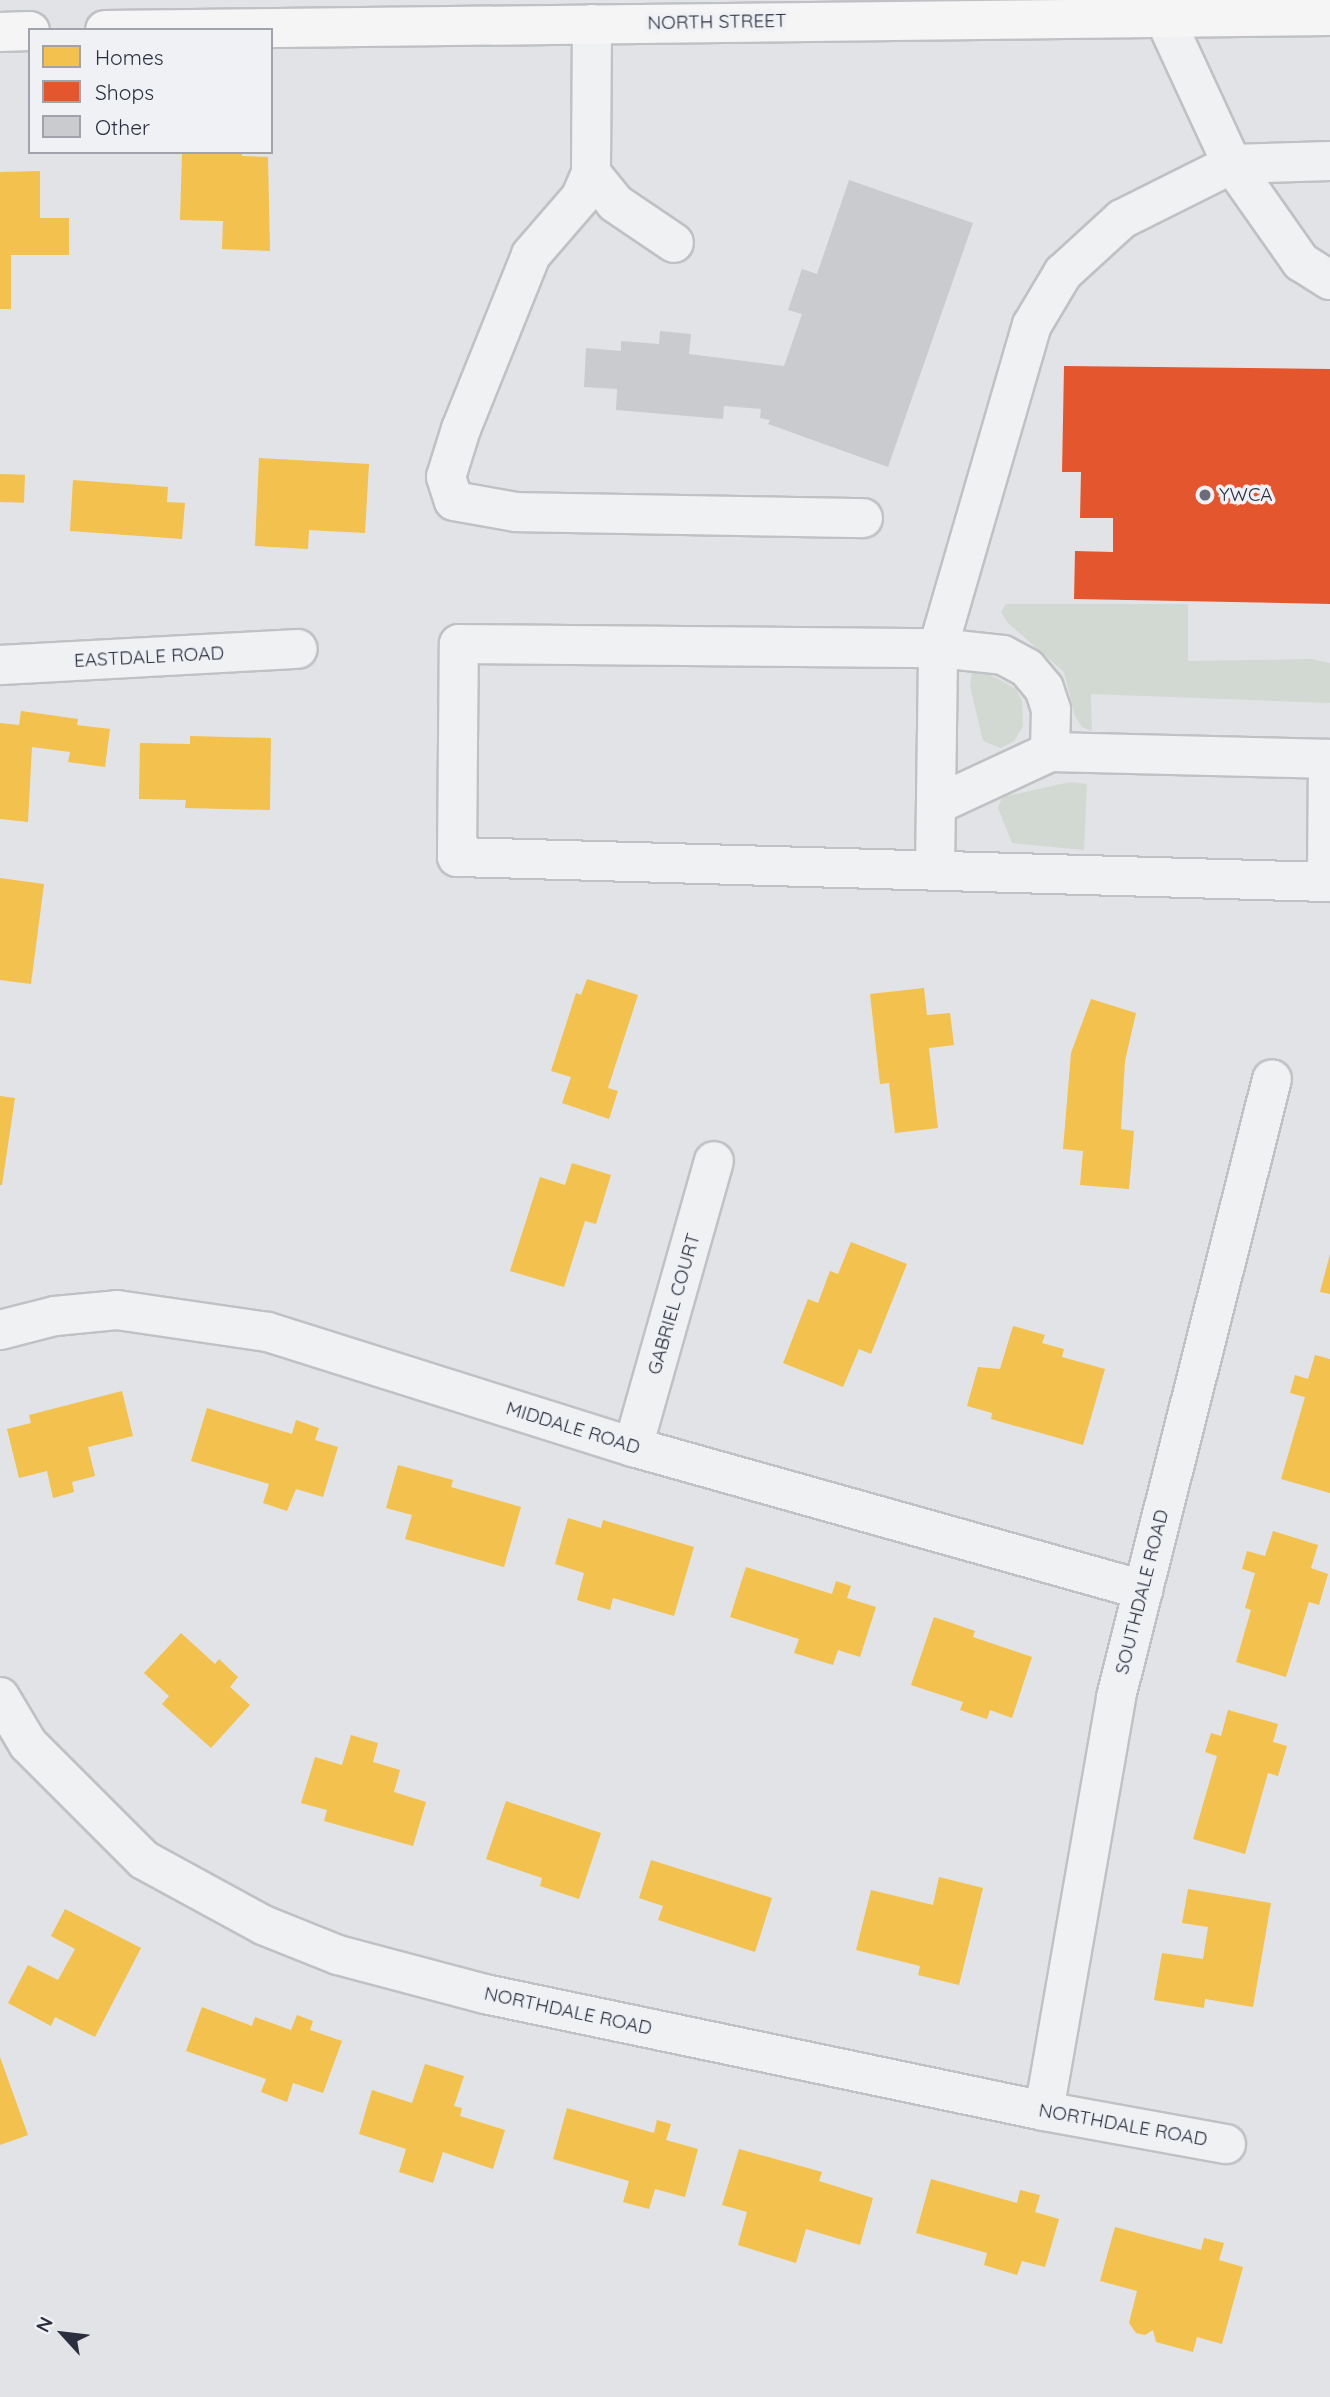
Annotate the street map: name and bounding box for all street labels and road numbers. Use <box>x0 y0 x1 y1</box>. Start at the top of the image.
street label: NORTH STREET <box>647 9 787 35</box>
street label: EASTDALE ROAD <box>73 642 225 672</box>
street label: GABRIEL COURT <box>643 1231 705 1377</box>
street label: MIDDALE ROAD <box>503 1397 643 1459</box>
street label: SOUTHDALE ROAD <box>1111 1507 1173 1677</box>
street label: NORTHDALE ROAD <box>482 1982 654 2040</box>
street label: NORTHDALE ROAD <box>1037 2099 1209 2151</box>

